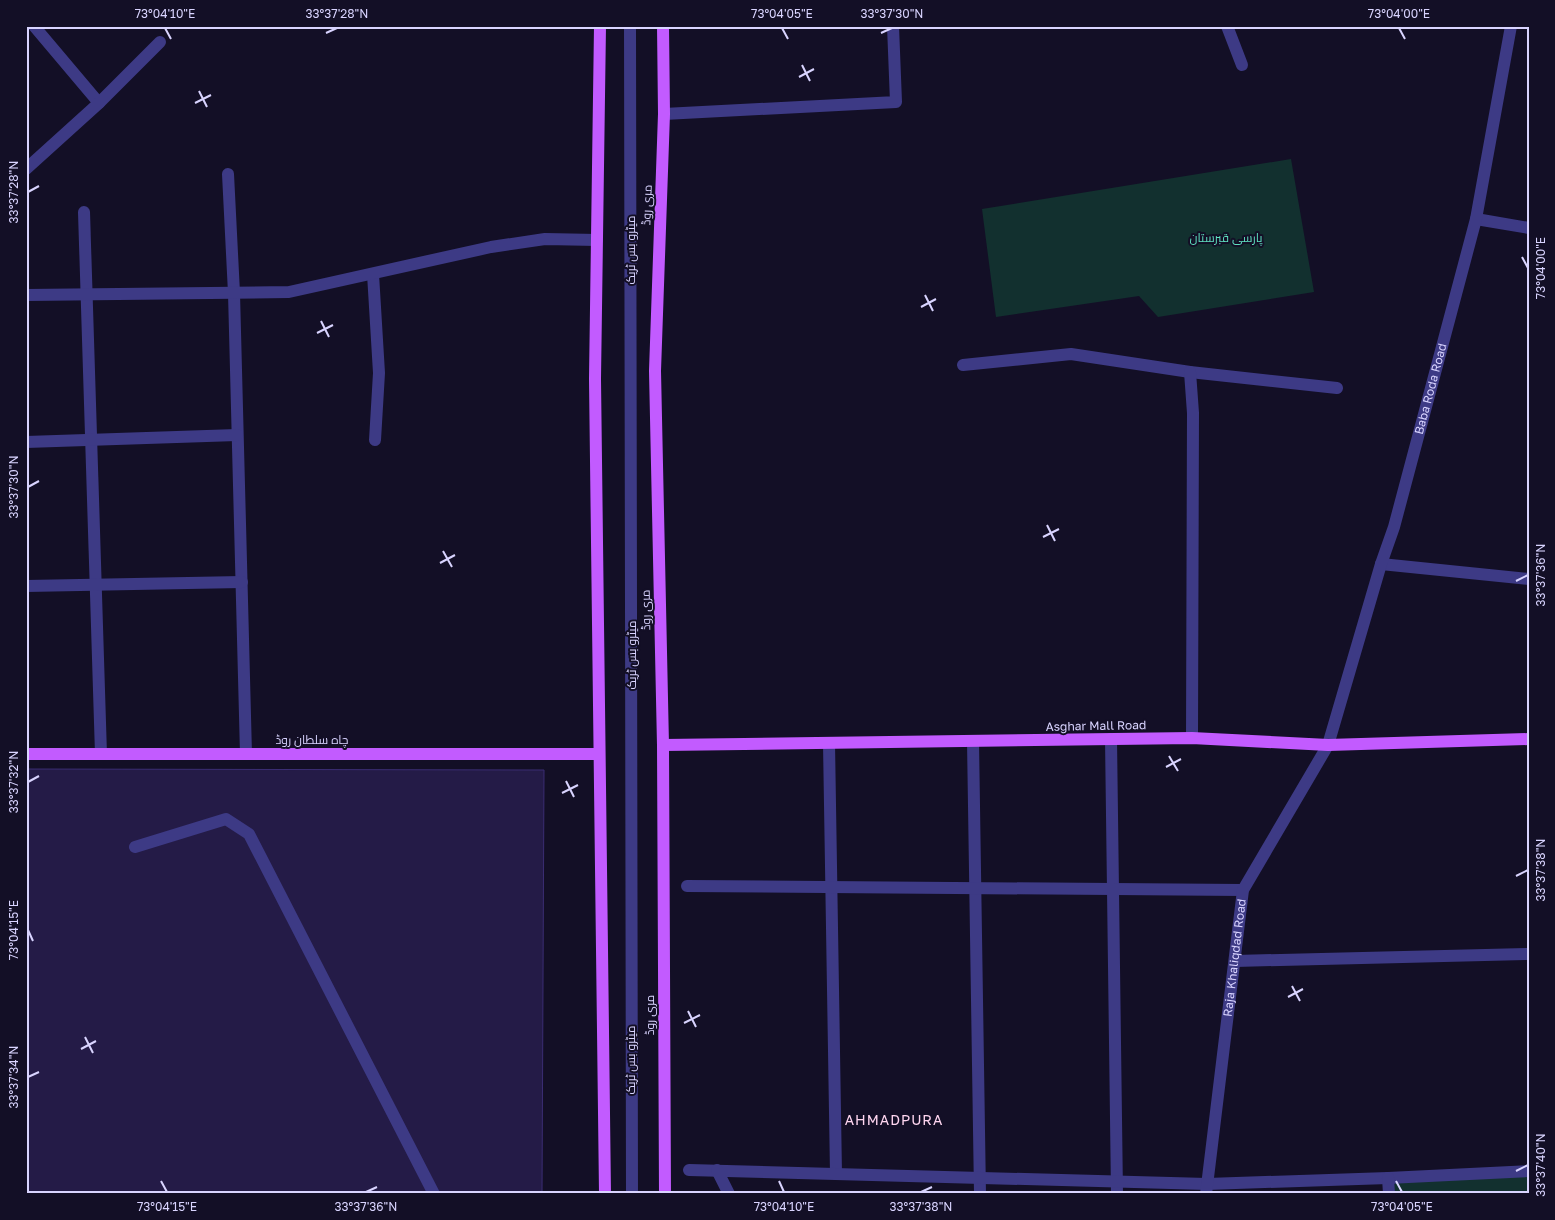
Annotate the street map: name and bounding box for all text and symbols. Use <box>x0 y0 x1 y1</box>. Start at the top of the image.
text: 73°04'10"E <box>135 6 195 21</box>
text: 33°37'28"N <box>306 6 368 21</box>
text: 73°04'05"E <box>751 6 813 21</box>
text: 33°37'30"N <box>860 6 924 21</box>
text: 73°04'00"E <box>1368 6 1430 21</box>
text: 33°37'28"N <box>6 161 21 223</box>
street label: مری روڈ <box>638 184 655 226</box>
street label: میٹرو بس ٹریک <box>623 216 638 284</box>
park label: پارسی قبرستان <box>1190 230 1263 247</box>
text: 73°04'00"E <box>1533 237 1548 299</box>
street label: Baba Roda Road <box>1411 342 1450 436</box>
text: 33°37'30"N <box>6 455 21 519</box>
text: 33°37'36"N <box>1533 544 1548 606</box>
street label: مری روڈ <box>638 590 653 630</box>
street label: میٹرو بس ٹریک <box>624 621 639 689</box>
street label: Asghar Mall Road <box>1045 717 1146 734</box>
street label: چاہ سلطان روڈ <box>276 732 348 749</box>
text: 33°37'32"N <box>6 751 21 813</box>
text: 33°37'38"N <box>1533 839 1548 901</box>
street label: Raja Khaliqdad Road <box>1220 898 1249 1018</box>
text: 73°04'15"E <box>6 900 21 960</box>
street label: مری روڈ <box>642 995 657 1035</box>
street label: میٹرو بس ٹریک <box>623 1026 638 1094</box>
text: 33°37'34"N <box>6 1046 21 1108</box>
district label: AHMADPURA <box>845 1111 943 1128</box>
text: 33°37'40"N <box>1533 1133 1548 1197</box>
text: 73°04'15"E <box>137 1199 197 1214</box>
text: 33°37'36"N <box>335 1199 397 1214</box>
text: 73°04'10"E <box>754 1199 814 1214</box>
text: 33°37'38"N <box>890 1199 952 1214</box>
text: 73°04'05"E <box>1371 1199 1433 1214</box>

